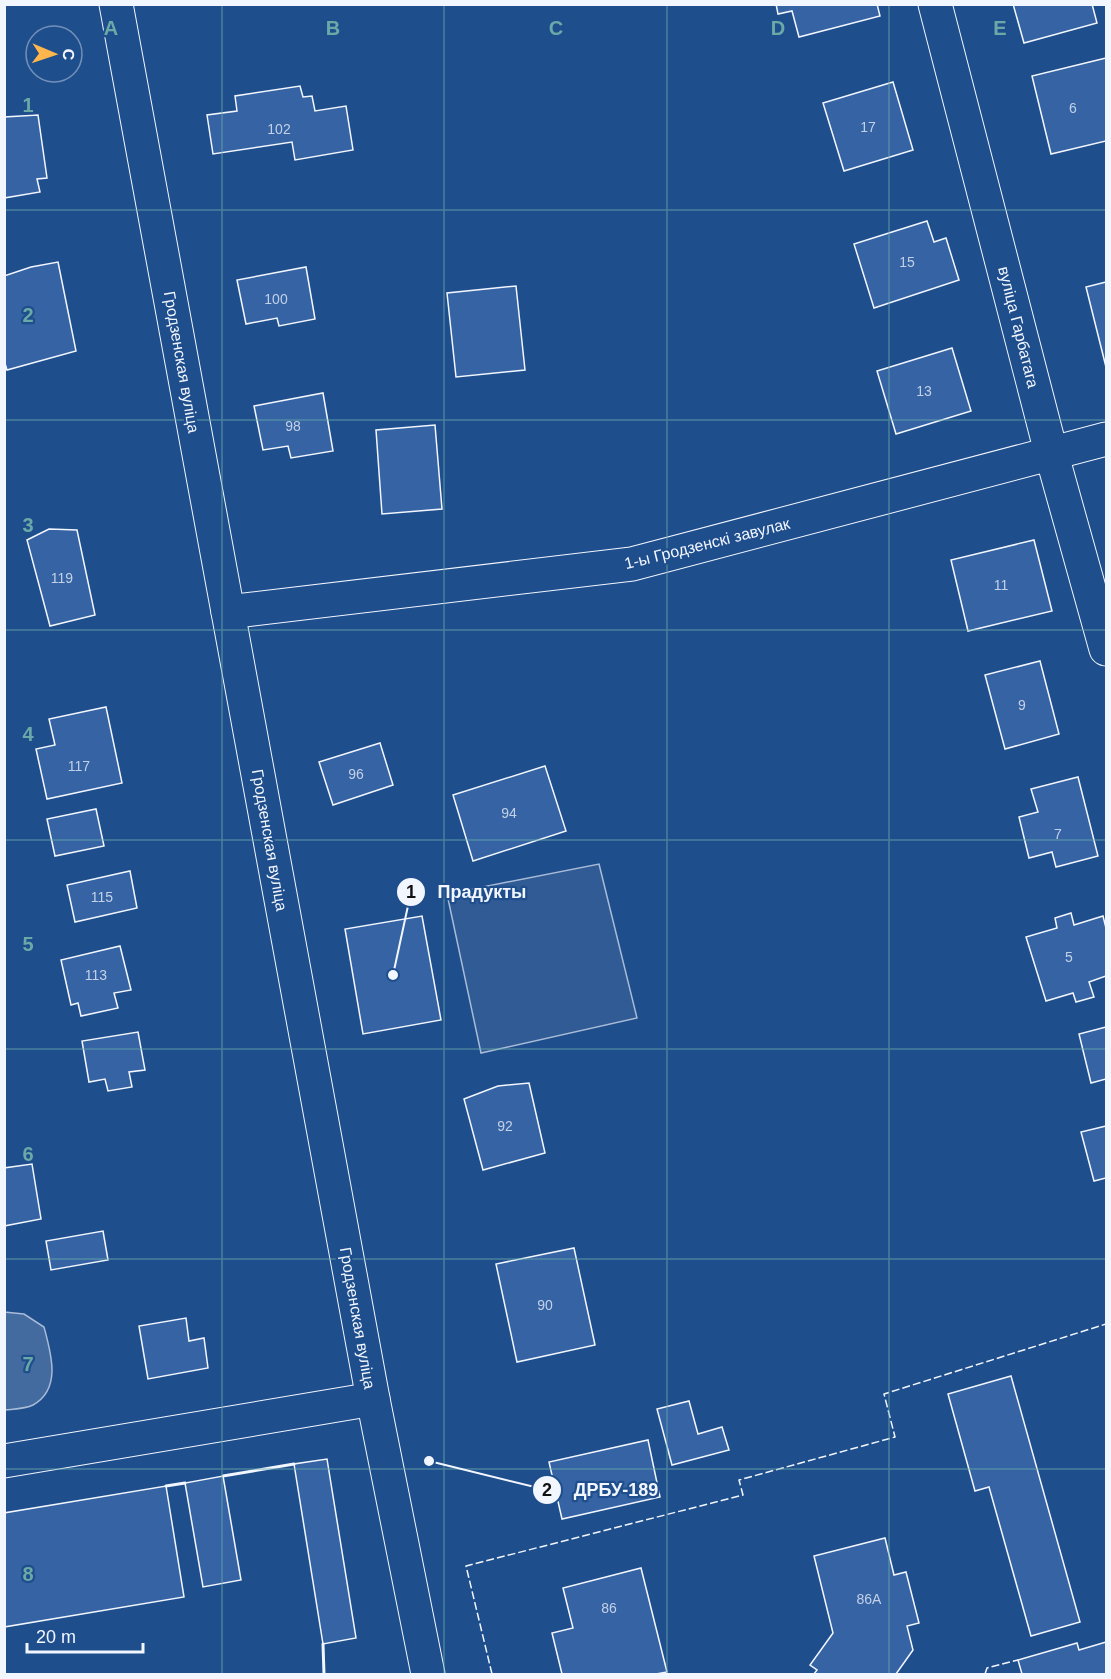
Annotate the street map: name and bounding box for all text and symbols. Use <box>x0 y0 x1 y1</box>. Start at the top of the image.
text: A <box>104 17 118 39</box>
text: B <box>326 17 340 39</box>
text: C <box>549 17 563 39</box>
text: D <box>771 17 785 39</box>
text: E <box>993 17 1007 39</box>
north arrow <box>24 24 84 84</box>
text: С <box>60 48 77 61</box>
text: 1 <box>22 94 34 116</box>
house number: 6 <box>1069 100 1077 116</box>
house number: 17 <box>860 119 876 135</box>
house number: 102 <box>267 121 291 137</box>
house number: 15 <box>899 254 915 270</box>
street label: вуліца Гарбатага <box>995 265 1042 390</box>
street label: Гродзенская вуліца <box>161 290 202 434</box>
house number: 100 <box>264 291 288 307</box>
text: 2 <box>22 304 34 326</box>
house number: 13 <box>916 383 932 399</box>
house number: 98 <box>285 418 301 434</box>
text: 3 <box>22 514 34 536</box>
street label: 1-ы Гродзенскі завулак <box>623 514 793 572</box>
house number: 119 <box>51 570 73 586</box>
house number: 11 <box>994 577 1008 593</box>
house number: 9 <box>1018 697 1026 713</box>
text: 4 <box>22 723 34 745</box>
house number: 117 <box>68 758 90 774</box>
house number: 96 <box>348 766 364 782</box>
street label: Гродзенская вуліца <box>249 768 290 912</box>
house number: 94 <box>501 805 517 821</box>
house number: 7 <box>1054 826 1062 842</box>
callout: Прадукты <box>396 874 539 910</box>
text: 1 <box>406 882 416 902</box>
text: Прадукты <box>438 882 526 902</box>
house number: 115 <box>91 889 113 905</box>
text: 5 <box>22 933 34 955</box>
house number: 5 <box>1065 949 1073 965</box>
house number: 113 <box>85 967 107 983</box>
house number: 92 <box>497 1118 513 1134</box>
text: 6 <box>22 1143 34 1165</box>
street label: Гродзенская вуліца <box>337 1246 378 1390</box>
house number: 90 <box>537 1297 553 1313</box>
text: 7 <box>22 1353 34 1375</box>
callout: ДРБУ-189 <box>532 1472 670 1508</box>
text: 2 <box>542 1480 552 1500</box>
text: ДРБУ-189 <box>574 1480 658 1500</box>
text: 8 <box>22 1563 34 1585</box>
house number: 86A <box>857 1591 882 1607</box>
house number: 86 <box>601 1600 617 1616</box>
scale bar <box>27 1616 142 1654</box>
text: 20 m <box>36 1627 76 1647</box>

